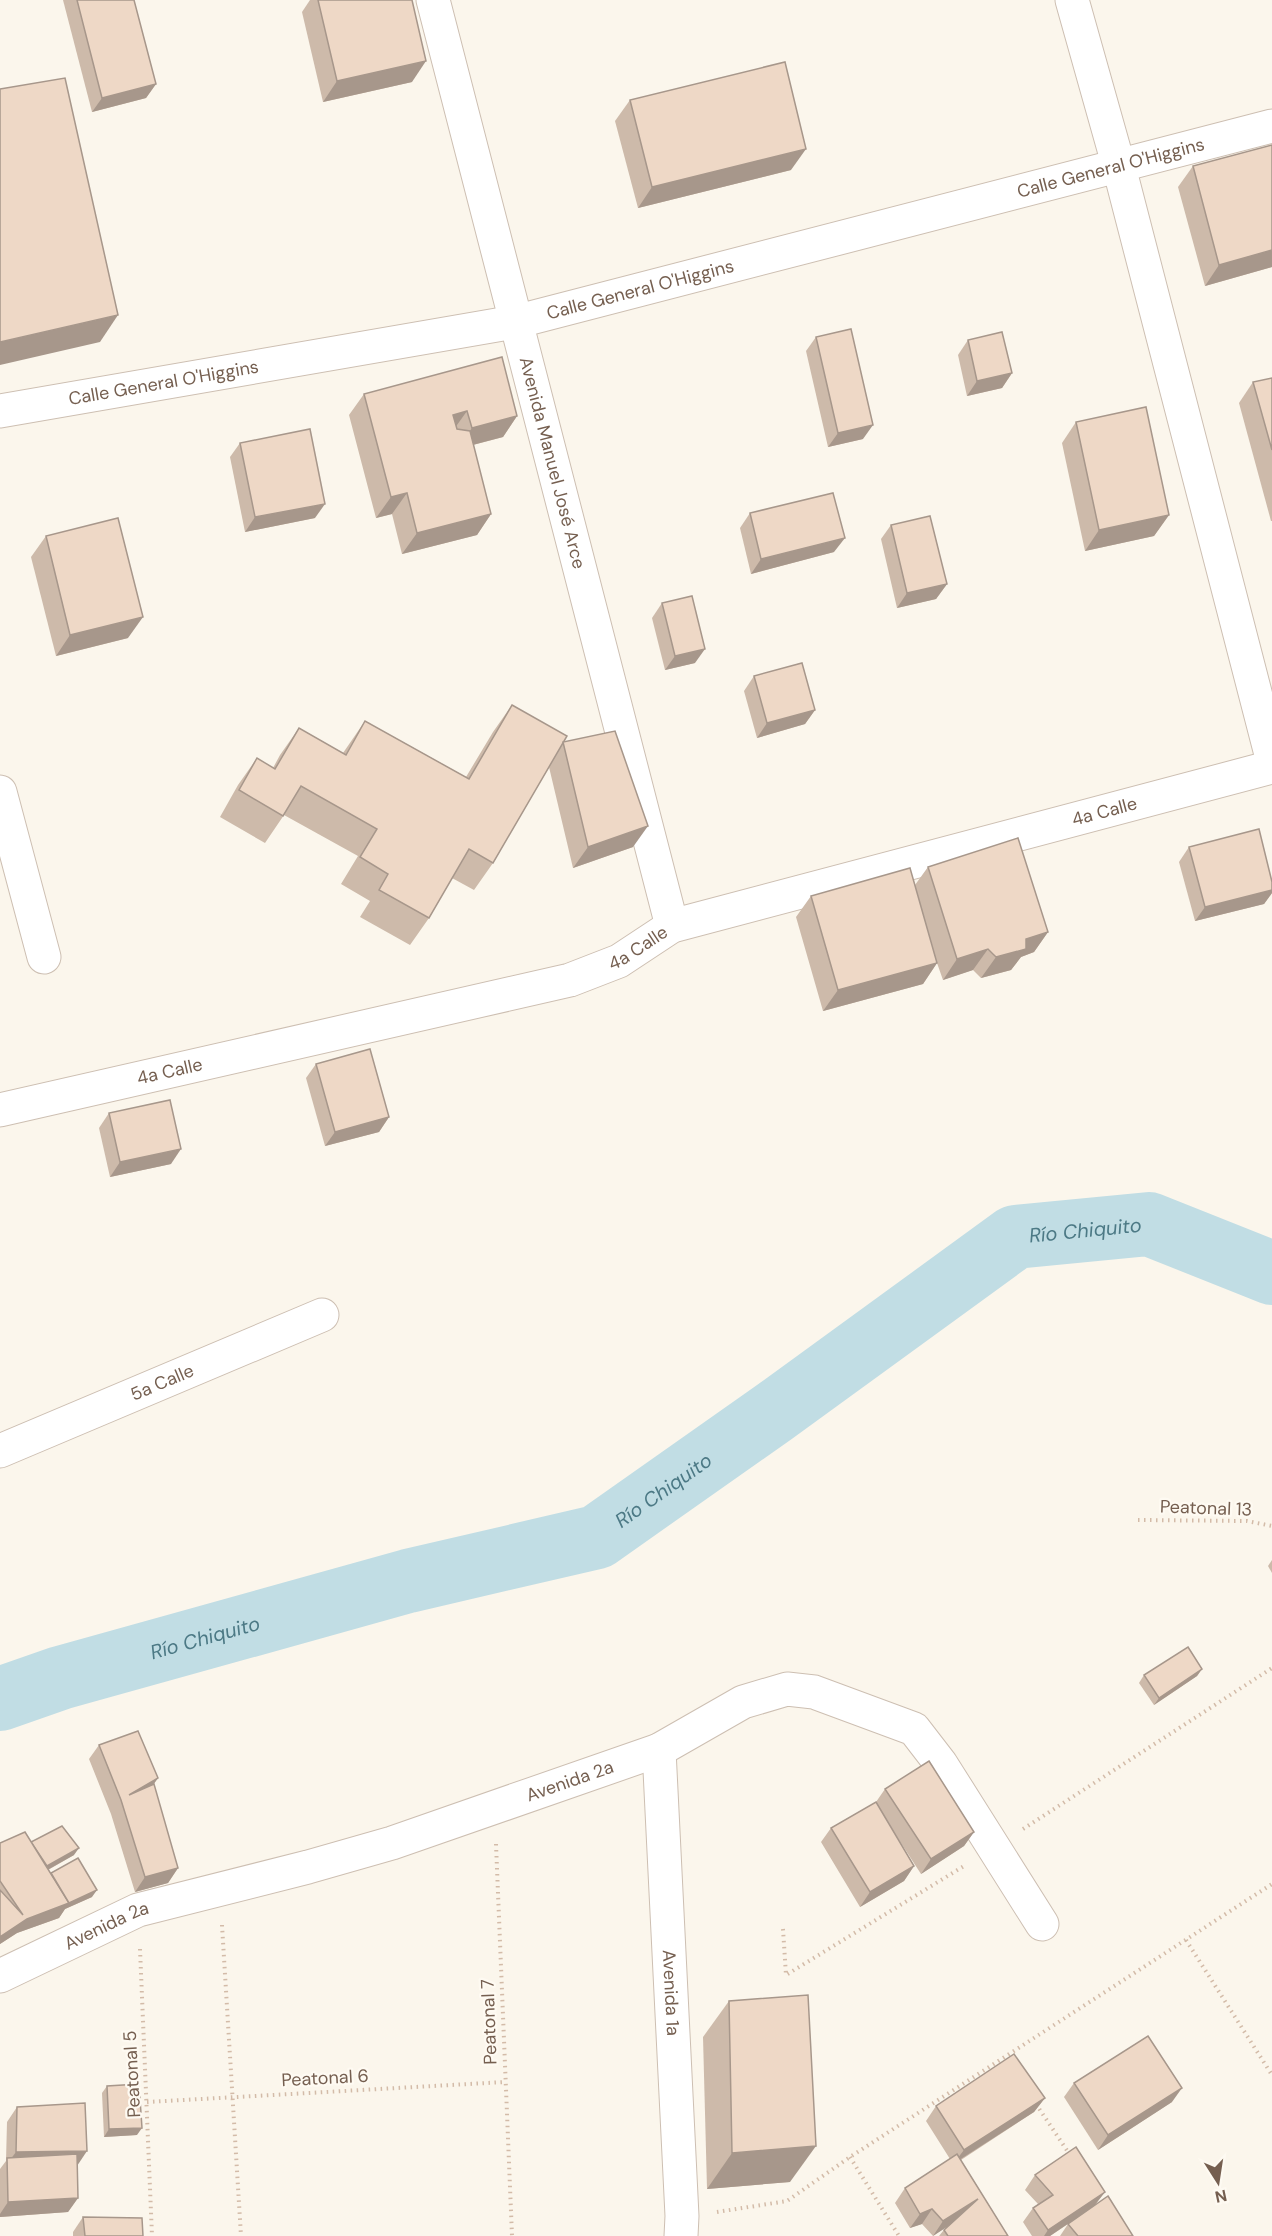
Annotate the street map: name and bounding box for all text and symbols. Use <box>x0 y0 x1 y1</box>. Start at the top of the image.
street label: Calle General O'Higgins <box>1014 132 1207 204</box>
street label: Calle General O'Higgins <box>544 254 737 325</box>
street label: Calle General O'Higgins <box>67 354 261 411</box>
street label: Avenida Manuel José Arce <box>514 354 591 571</box>
street label: 4a Calle <box>1069 791 1140 832</box>
street label: 4a Calle <box>605 920 672 976</box>
street label: 4a Calle <box>135 1052 205 1090</box>
water label: Río Chiquito <box>1028 1212 1143 1249</box>
street label: 5a Calle <box>127 1359 197 1407</box>
water label: Río Chiquito <box>610 1447 717 1533</box>
street label: Peatonal 13 <box>1159 1494 1253 1522</box>
water label: Río Chiquito <box>147 1610 263 1665</box>
street label: Avenida 2a <box>523 1755 617 1807</box>
street label: Avenida 2a <box>60 1896 151 1956</box>
street label: Avenida 1a <box>657 1949 685 2036</box>
street label: Peatonal 7 <box>476 1979 502 2065</box>
street label: Peatonal 5 <box>118 2030 146 2118</box>
street label: Peatonal 6 <box>281 2064 369 2092</box>
north arrow <box>1188 2152 1248 2212</box>
text: N <box>1213 2185 1229 2208</box>

